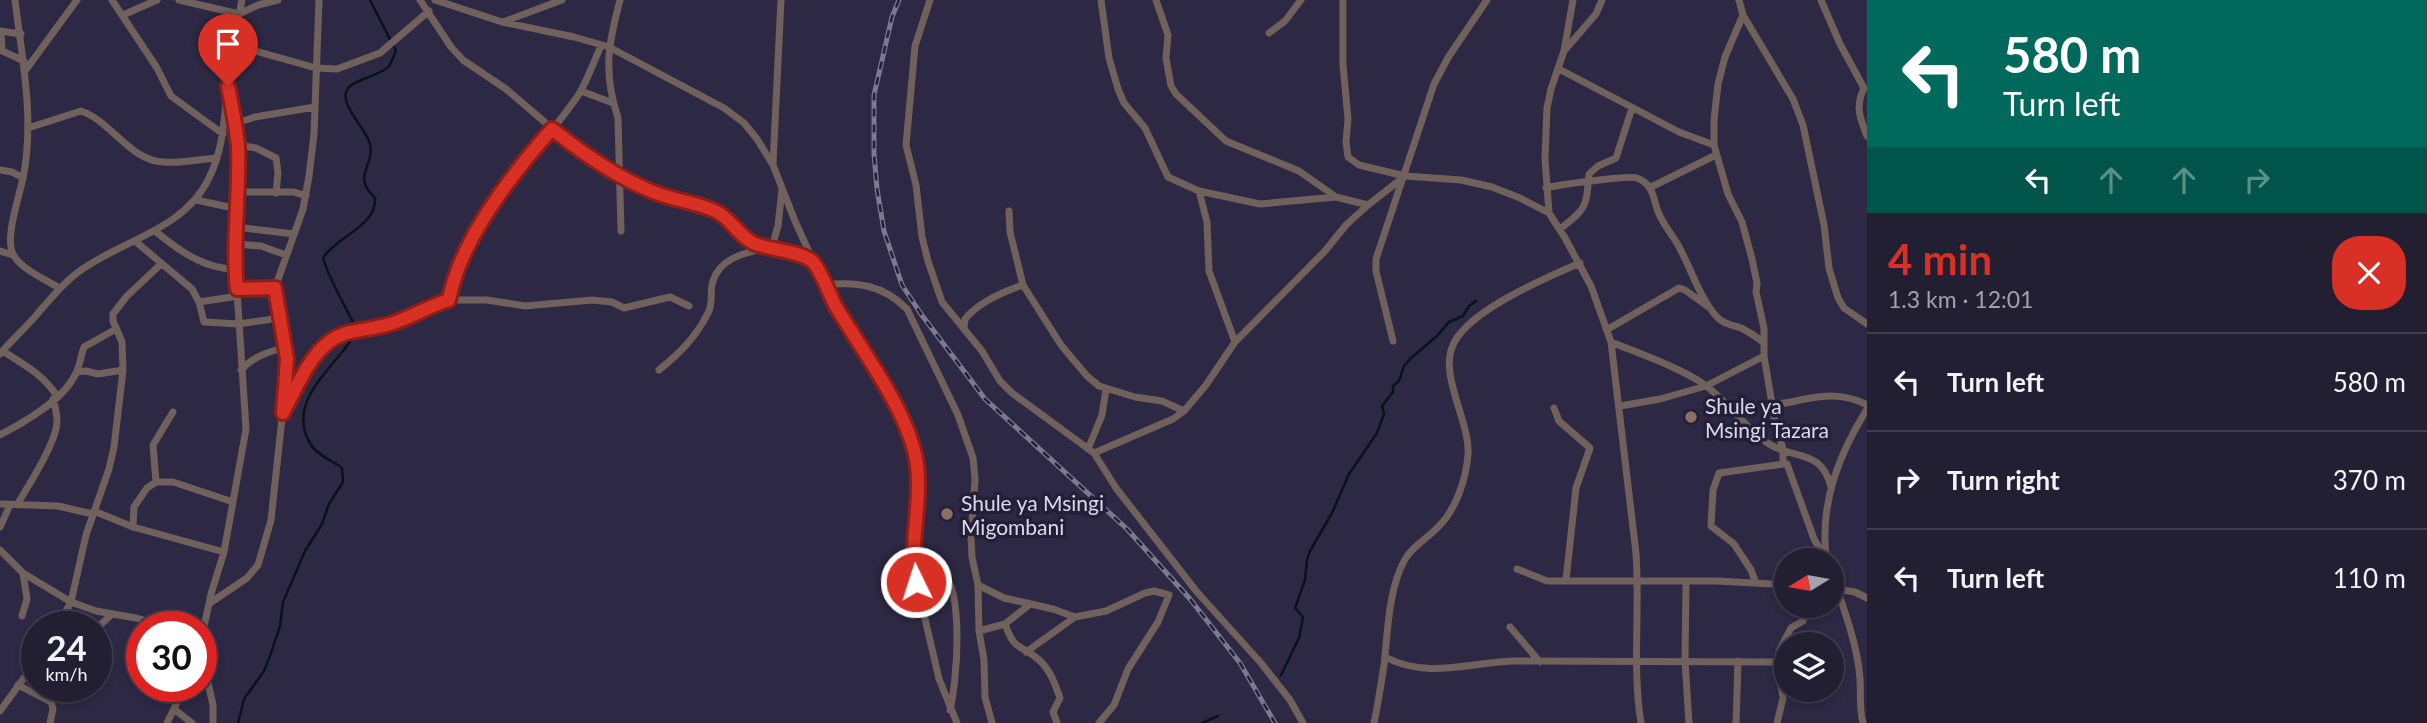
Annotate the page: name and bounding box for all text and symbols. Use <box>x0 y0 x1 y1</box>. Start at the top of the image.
pin <box>198 14 258 86</box>
icon: arrive <box>209 25 247 63</box>
text: 580 m <box>2003 25 2141 83</box>
icon: left <box>1888 28 1979 119</box>
text: Turn left <box>2003 84 2120 123</box>
icon: left <box>2019 161 2057 199</box>
icon: ahead <box>2092 161 2130 199</box>
icon: ahead <box>2165 161 2203 199</box>
icon: right <box>2238 161 2276 199</box>
text: 4 min <box>1888 234 1992 284</box>
button: close <box>2332 236 2406 310</box>
text: 1.3 km · 12:01 <box>1888 285 2033 313</box>
icon: left <box>1888 363 1926 401</box>
text: Turn left <box>1947 366 2044 398</box>
text: 580 m <box>2333 366 2406 398</box>
place label: Shule ya Msingi Tazara <box>1705 393 1829 442</box>
marker: Shule ya Msingi Tazara <box>1683 409 1699 425</box>
icon: right <box>1888 461 1926 499</box>
text: Turn right <box>1947 464 2060 496</box>
text: 370 m <box>2333 464 2406 496</box>
place label: Shule ya Msingi Migombani <box>961 490 1104 539</box>
marker: Shule ya Msingi Migombani <box>939 506 955 522</box>
position arrow <box>879 545 953 619</box>
north arrow <box>1774 548 1844 618</box>
map controls <box>1774 548 1844 702</box>
icon: left <box>1888 559 1926 597</box>
text: Turn left <box>1947 562 2044 594</box>
text: 110 m <box>2333 562 2406 594</box>
speed limit sign: 30 <box>126 611 217 702</box>
text: 24 <box>46 626 87 668</box>
button: layers <box>1774 632 1844 702</box>
text: km/h <box>45 663 88 685</box>

